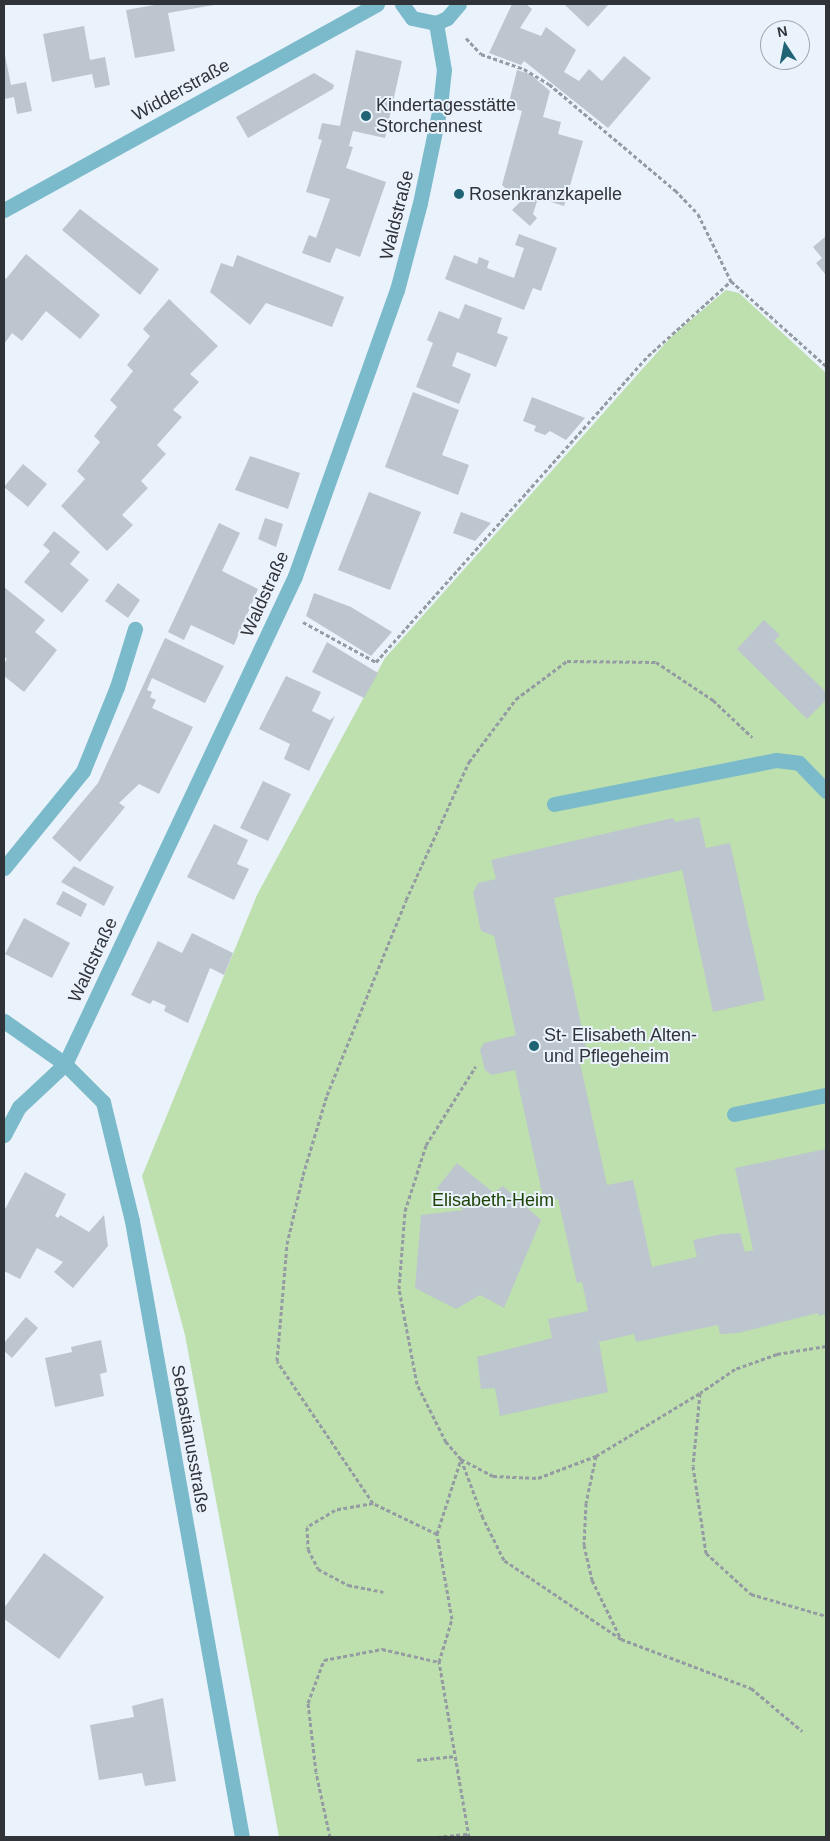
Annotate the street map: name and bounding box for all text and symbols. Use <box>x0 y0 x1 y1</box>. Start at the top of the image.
north arrow <box>760 20 810 70</box>
text: N <box>776 22 789 40</box>
street label: Widderstraße <box>129 54 233 126</box>
place label: Kindertagesstätte Storchennest <box>376 95 516 138</box>
marker: Kindertagesstätte Storchennest <box>360 110 372 122</box>
street label: Waldstraße <box>375 168 419 262</box>
place label: Rosenkranzkapelle <box>469 183 622 205</box>
marker: Rosenkranzkapelle <box>453 188 465 200</box>
street label: Waldstraße <box>237 548 293 640</box>
street label: Waldstraße <box>64 914 122 1006</box>
place label: St- Elisabeth Alten- und Pflegeheim <box>544 1025 698 1068</box>
marker: St- Elisabeth Alten- und Pflegeheim <box>528 1040 540 1052</box>
park label: Elisabeth-Heim <box>432 1189 554 1211</box>
street label: Sebastianusstraße <box>166 1363 214 1515</box>

